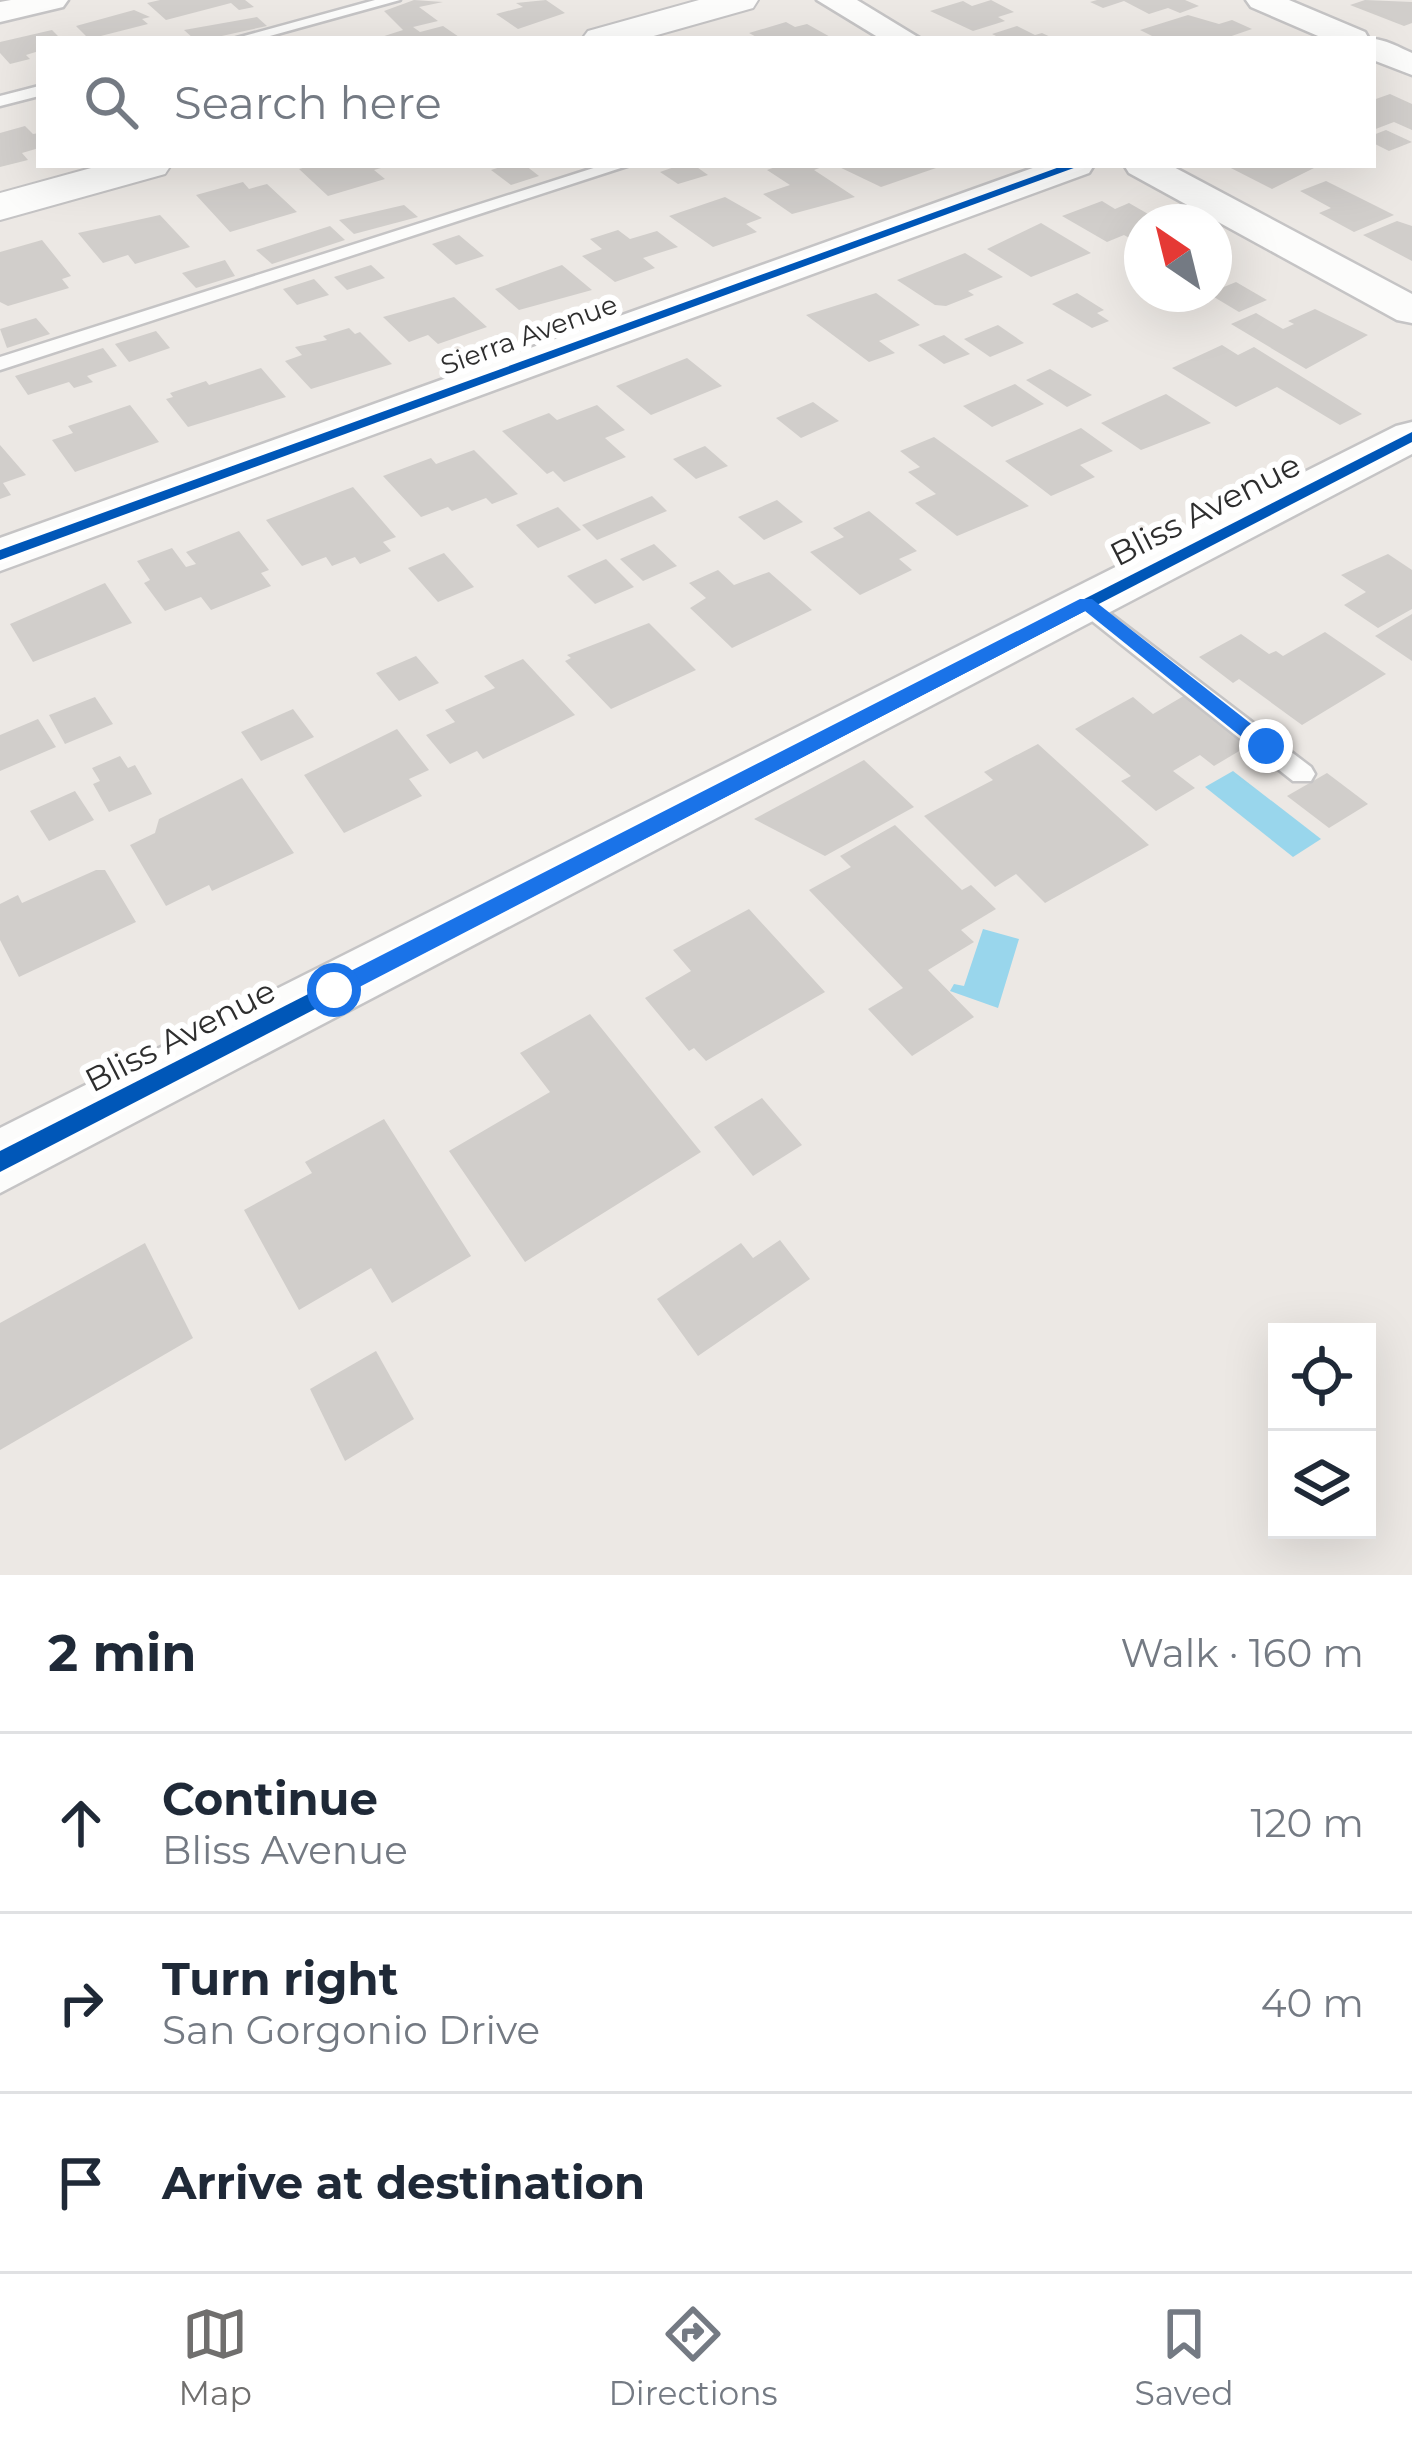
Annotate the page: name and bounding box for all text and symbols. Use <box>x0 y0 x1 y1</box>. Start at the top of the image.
search box <box>36 36 1376 168</box>
icon: search <box>78 69 144 135</box>
text: Search here <box>174 75 442 130</box>
north arrow <box>1124 204 1232 312</box>
street label: Sierra Avenue <box>436 287 622 382</box>
street label: Bliss Avenue <box>1103 444 1307 574</box>
route end <box>1239 719 1293 773</box>
route start <box>307 963 361 1017</box>
street label: Bliss Avenue <box>78 970 282 1100</box>
map controls <box>1268 1323 1376 1539</box>
button: locate <box>1268 1323 1376 1431</box>
button: layers <box>1268 1431 1376 1539</box>
text: 2 min <box>48 1622 197 1684</box>
text: Walk · 160 m <box>1120 1629 1364 1677</box>
text: Continue <box>162 1771 378 1826</box>
icon: ahead <box>48 1790 114 1856</box>
text: 120 m <box>1250 1799 1364 1847</box>
text: Bliss Avenue <box>162 1826 408 1874</box>
text: Turn right <box>162 1951 398 2006</box>
icon: right <box>48 1970 114 2036</box>
text: 40 m <box>1261 1979 1364 2027</box>
text: San Gorgonio Drive <box>162 2006 540 2054</box>
icon: arrive <box>48 2150 114 2216</box>
text: Arrive at destination <box>162 2155 645 2210</box>
tab: Map <box>178 2301 252 2413</box>
tab: Directions <box>609 2301 778 2413</box>
tab: Saved <box>1134 2301 1234 2413</box>

